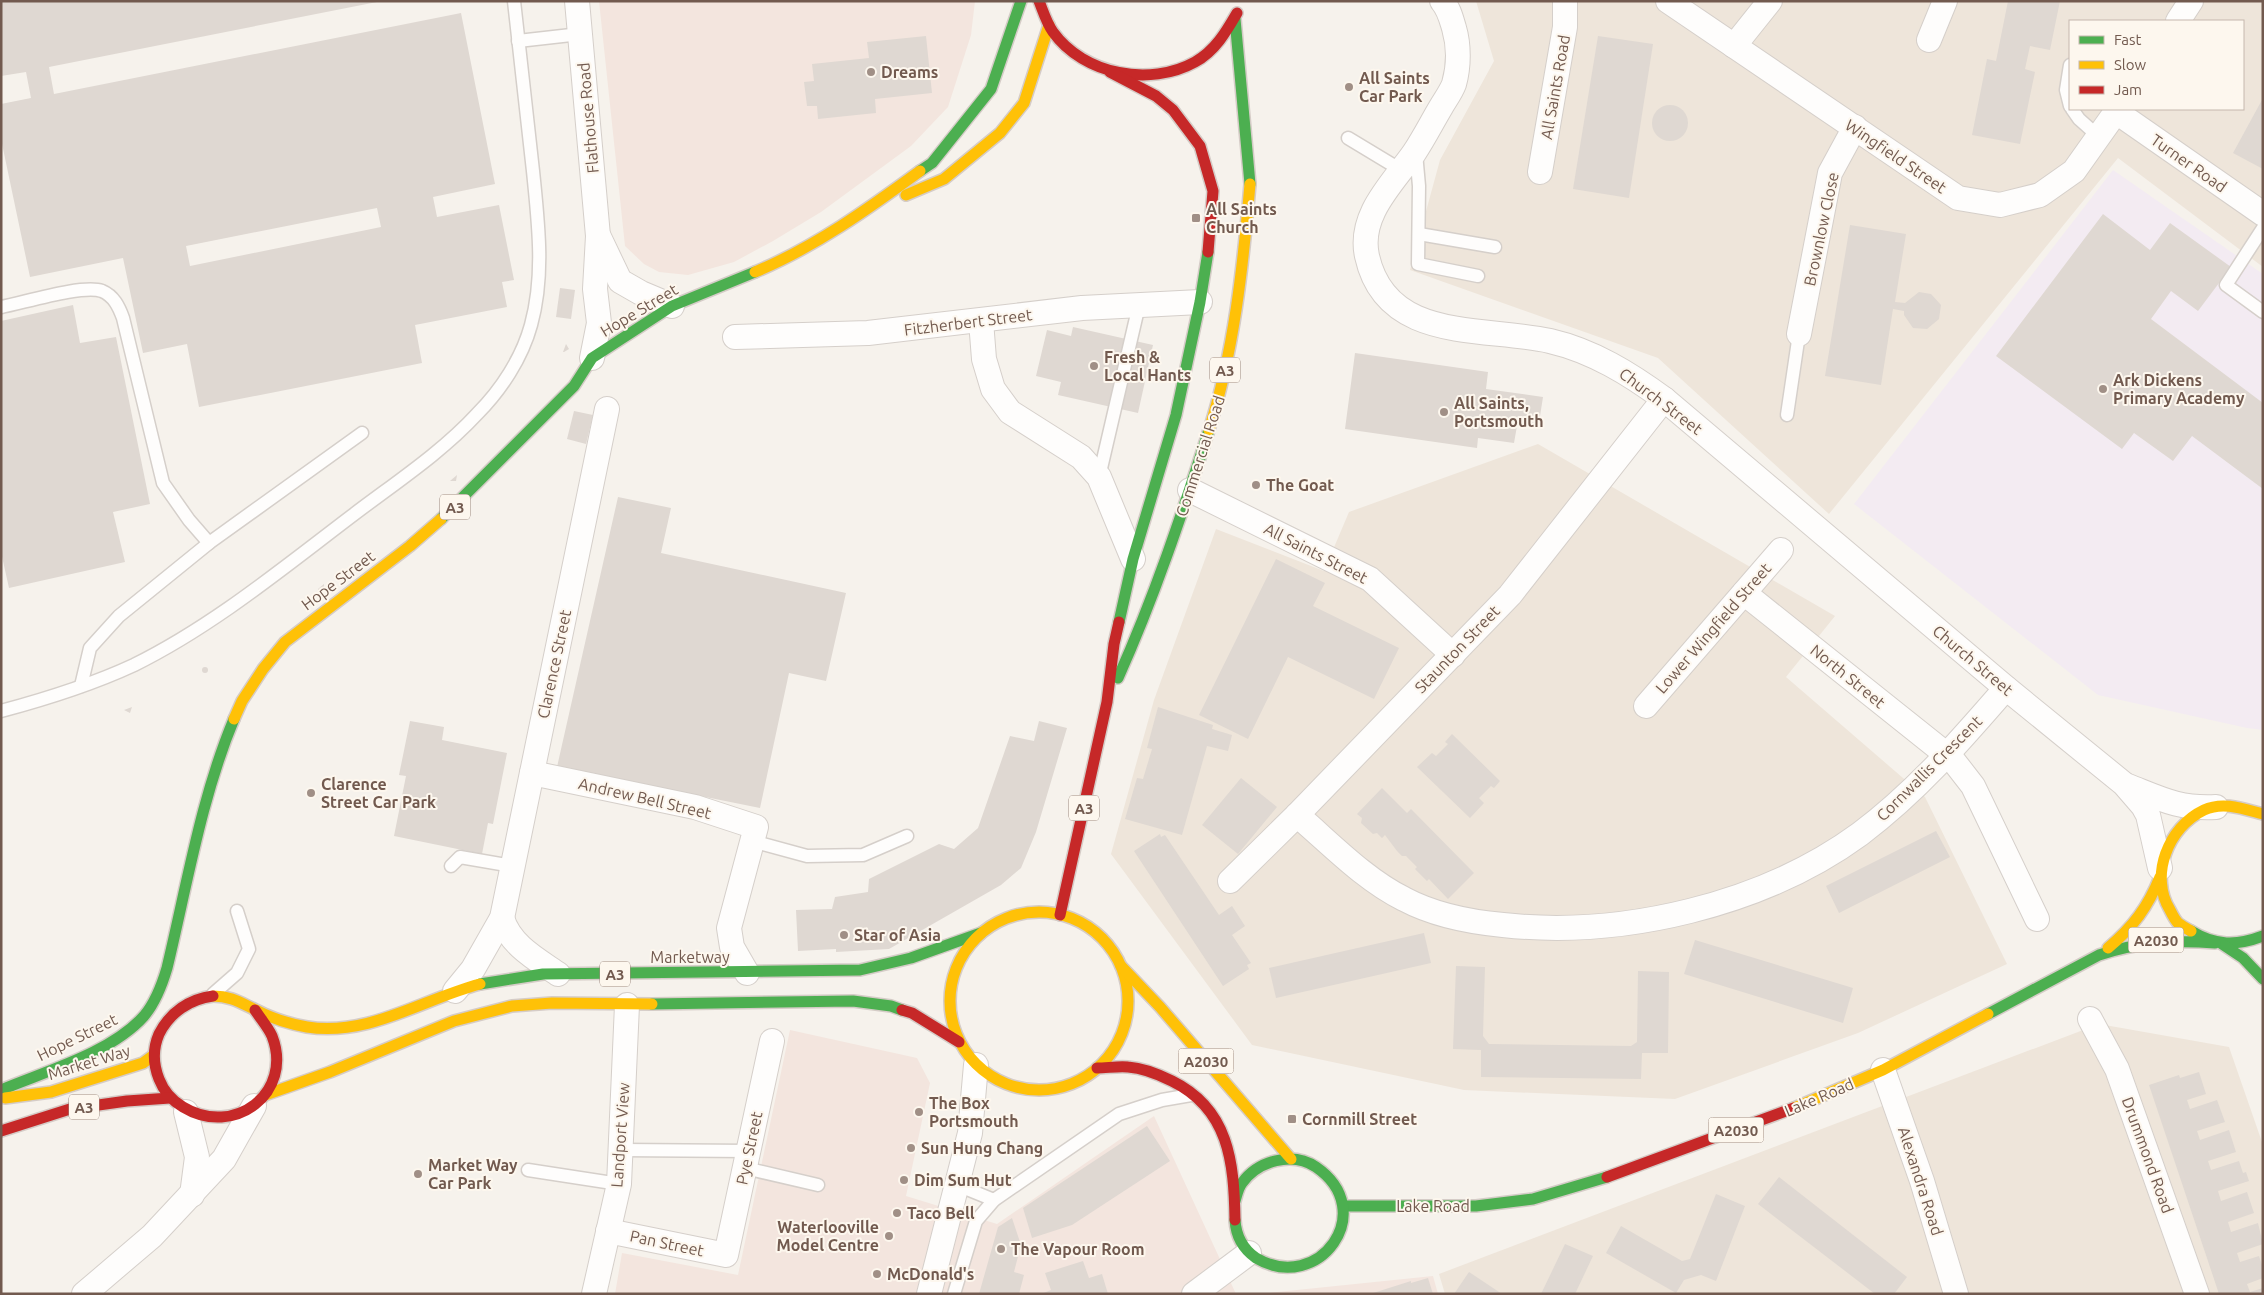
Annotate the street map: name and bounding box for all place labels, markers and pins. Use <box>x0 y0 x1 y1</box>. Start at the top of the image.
place label: Dreams <box>881 63 938 81</box>
marker: Dreams <box>865 66 877 78</box>
place label: All Saints Car Park <box>1359 69 1430 105</box>
marker: All Saints Car Park <box>1343 81 1355 93</box>
place label: All Saints Church <box>1206 200 1277 236</box>
marker: All Saints Church <box>1190 212 1202 224</box>
place label: Fresh & Local Hants <box>1104 348 1191 384</box>
marker: Fresh & Local Hants <box>1088 360 1100 372</box>
place label: Ark Dickens Primary Academy <box>2113 371 2245 407</box>
marker: Ark Dickens Primary Academy <box>2097 383 2109 395</box>
place label: All Saints, Portsmouth <box>1454 394 1544 430</box>
marker: All Saints, Portsmouth <box>1438 406 1450 418</box>
place label: The Goat <box>1266 476 1334 494</box>
marker: The Goat <box>1250 479 1262 491</box>
place label: Clarence Street Car Park <box>321 775 436 811</box>
marker: Clarence Street Car Park <box>305 787 317 799</box>
place label: Star of Asia <box>854 926 941 944</box>
marker: Star of Asia <box>838 929 850 941</box>
place label: The Box Portsmouth <box>929 1094 1019 1130</box>
marker: The Box Portsmouth <box>913 1106 925 1118</box>
place label: Cornmill Street <box>1302 1110 1417 1128</box>
marker: Cornmill Street <box>1286 1113 1298 1125</box>
place label: Sun Hung Chang <box>921 1139 1043 1157</box>
marker: Sun Hung Chang <box>905 1142 917 1154</box>
place label: Market Way Car Park <box>428 1156 518 1192</box>
marker: Market Way Car Park <box>412 1168 424 1180</box>
place label: Dim Sum Hut <box>914 1171 1012 1189</box>
marker: Dim Sum Hut <box>898 1174 910 1186</box>
place label: Taco Bell <box>907 1204 975 1222</box>
marker: Taco Bell <box>891 1207 903 1219</box>
place label: Waterlooville Model Centre <box>776 1218 879 1254</box>
marker: Waterlooville Model Centre <box>883 1230 895 1242</box>
place label: The Vapour Room <box>1011 1240 1144 1258</box>
marker: The Vapour Room <box>995 1243 1007 1255</box>
place label: McDonald's <box>887 1265 974 1283</box>
marker: McDonald's <box>871 1268 883 1280</box>

